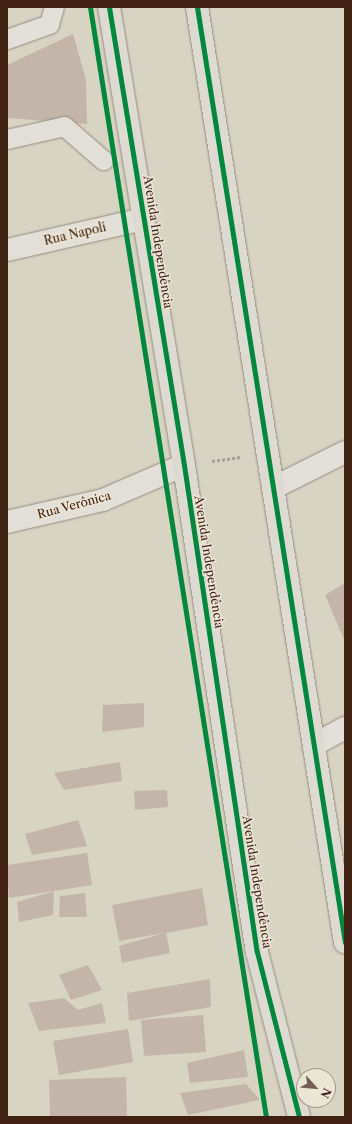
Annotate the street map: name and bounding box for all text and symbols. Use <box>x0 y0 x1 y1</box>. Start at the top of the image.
street label: Avenida Independência <box>140 174 176 310</box>
street label: Rua Napoli <box>42 220 108 248</box>
street label: Rua Verônica <box>35 488 113 522</box>
street label: Avenida Independência <box>191 494 227 630</box>
street label: Avenida Independência <box>239 814 275 950</box>
north arrow <box>296 1068 336 1108</box>
text: N <box>317 1086 334 1100</box>

